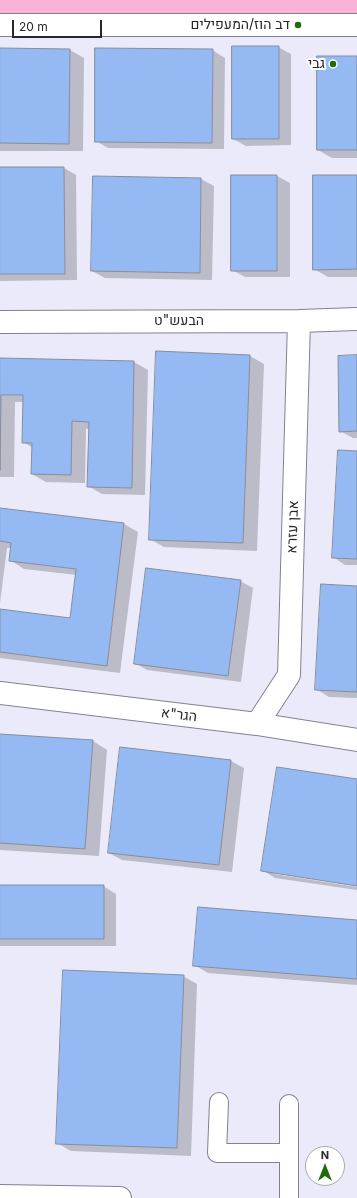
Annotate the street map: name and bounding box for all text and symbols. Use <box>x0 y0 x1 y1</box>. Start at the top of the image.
scale bar <box>14 12 104 38</box>
place label: דב הוז/המעפילים <box>191 17 290 33</box>
text: 20 m <box>19 19 48 34</box>
marker: דב הוז/המעפילים <box>293 20 303 30</box>
place label: גבי <box>308 56 325 72</box>
marker: גבי <box>328 59 338 69</box>
street label: הבעש"ט <box>154 313 204 329</box>
street label: אבן עזרא <box>284 500 302 554</box>
street label: הגר"א <box>160 704 198 726</box>
north arrow <box>305 1146 345 1186</box>
text: N <box>321 1148 329 1162</box>

